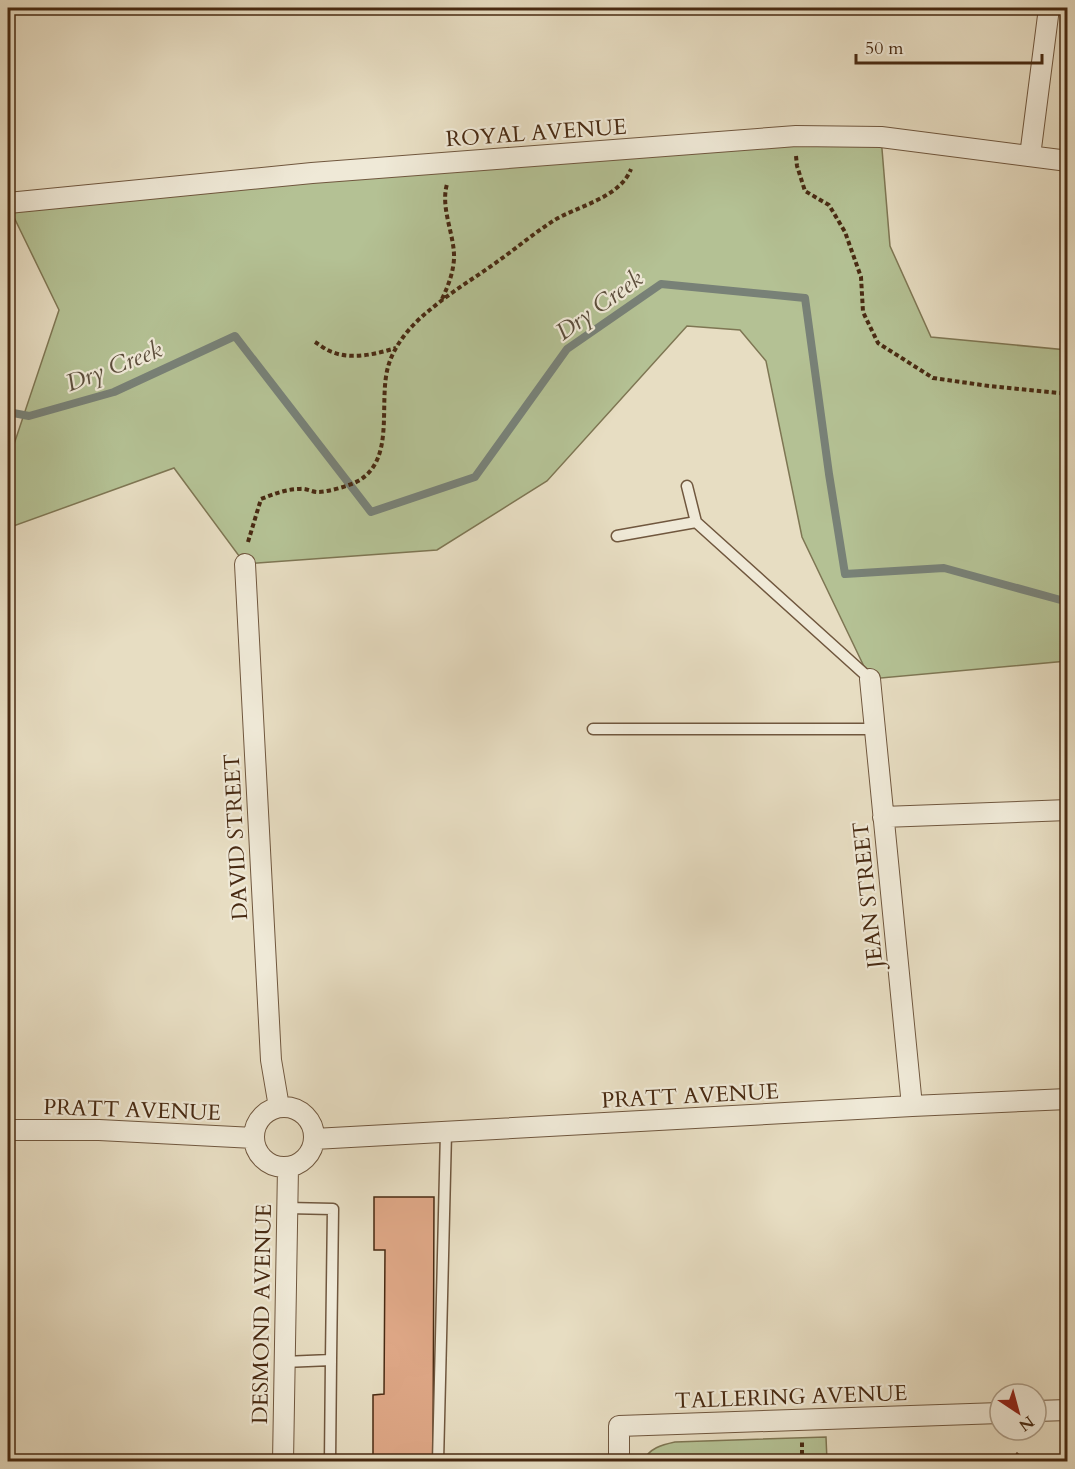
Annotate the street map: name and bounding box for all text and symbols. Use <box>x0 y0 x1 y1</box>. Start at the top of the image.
scale bar <box>856 27 1042 65</box>
text: 50 m <box>865 36 904 61</box>
street label: ROYAL AVENUE <box>445 112 628 154</box>
water label: Dry Creek <box>549 262 650 348</box>
water label: Dry Creek <box>61 333 167 400</box>
street label: DAVID STREET <box>217 753 255 921</box>
street label: JEAN STREET <box>845 820 891 973</box>
street label: PRATT AVENUE <box>600 1076 780 1116</box>
street label: PRATT AVENUE <box>43 1092 221 1128</box>
street label: DESMOND AVENUE <box>245 1204 279 1424</box>
street label: TALLERING AVENUE <box>674 1378 908 1416</box>
north arrow <box>988 1382 1048 1442</box>
text: N <box>1014 1410 1038 1436</box>

